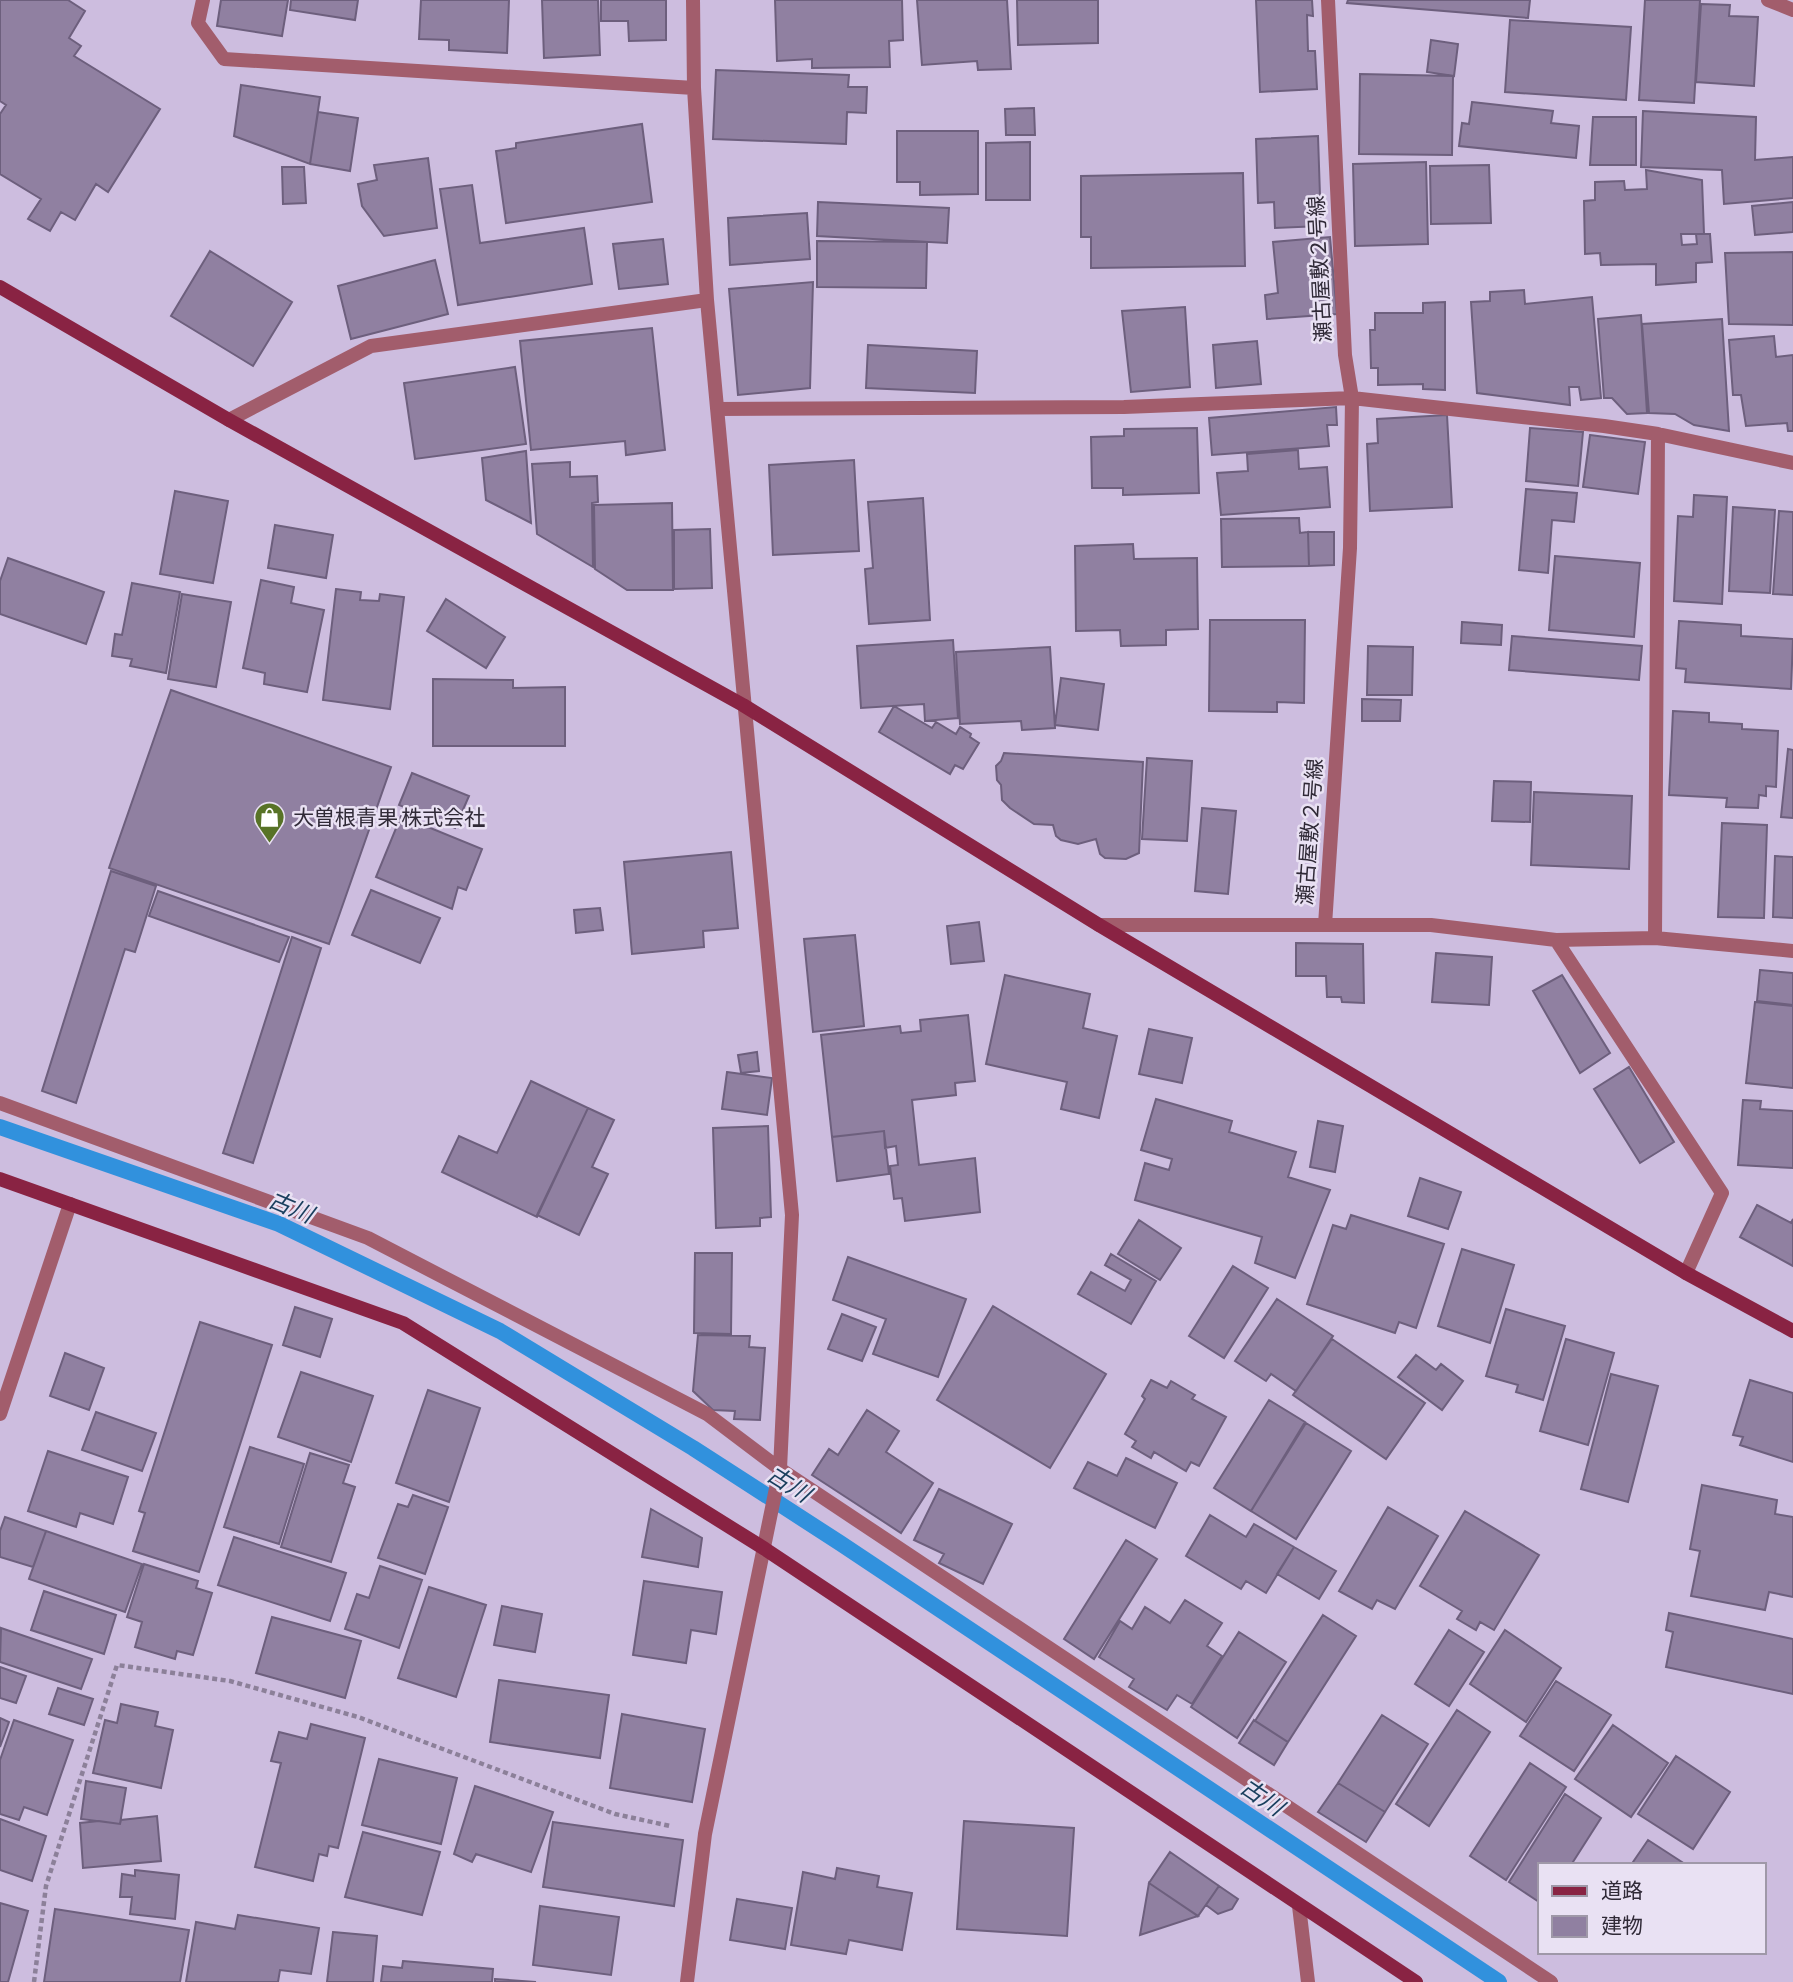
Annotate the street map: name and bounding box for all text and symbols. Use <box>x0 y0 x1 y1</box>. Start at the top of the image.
street label: 瀬古屋敷２号線 <box>1304 195 1337 343</box>
street label: 瀬古屋敷２号線 <box>1293 758 1328 906</box>
shop icon: 大曽根青果 株式会社 <box>253 801 287 845</box>
place label: 大曽根青果 株式会社 <box>293 806 485 831</box>
water label: 古川 <box>264 1186 320 1231</box>
water label: 古川 <box>762 1461 818 1510</box>
water label: 古川 <box>1235 1773 1291 1824</box>
legend <box>1538 1863 1765 1954</box>
text: 道路 <box>1601 1879 1643 1904</box>
text: 建物 <box>1601 1914 1643 1939</box>

